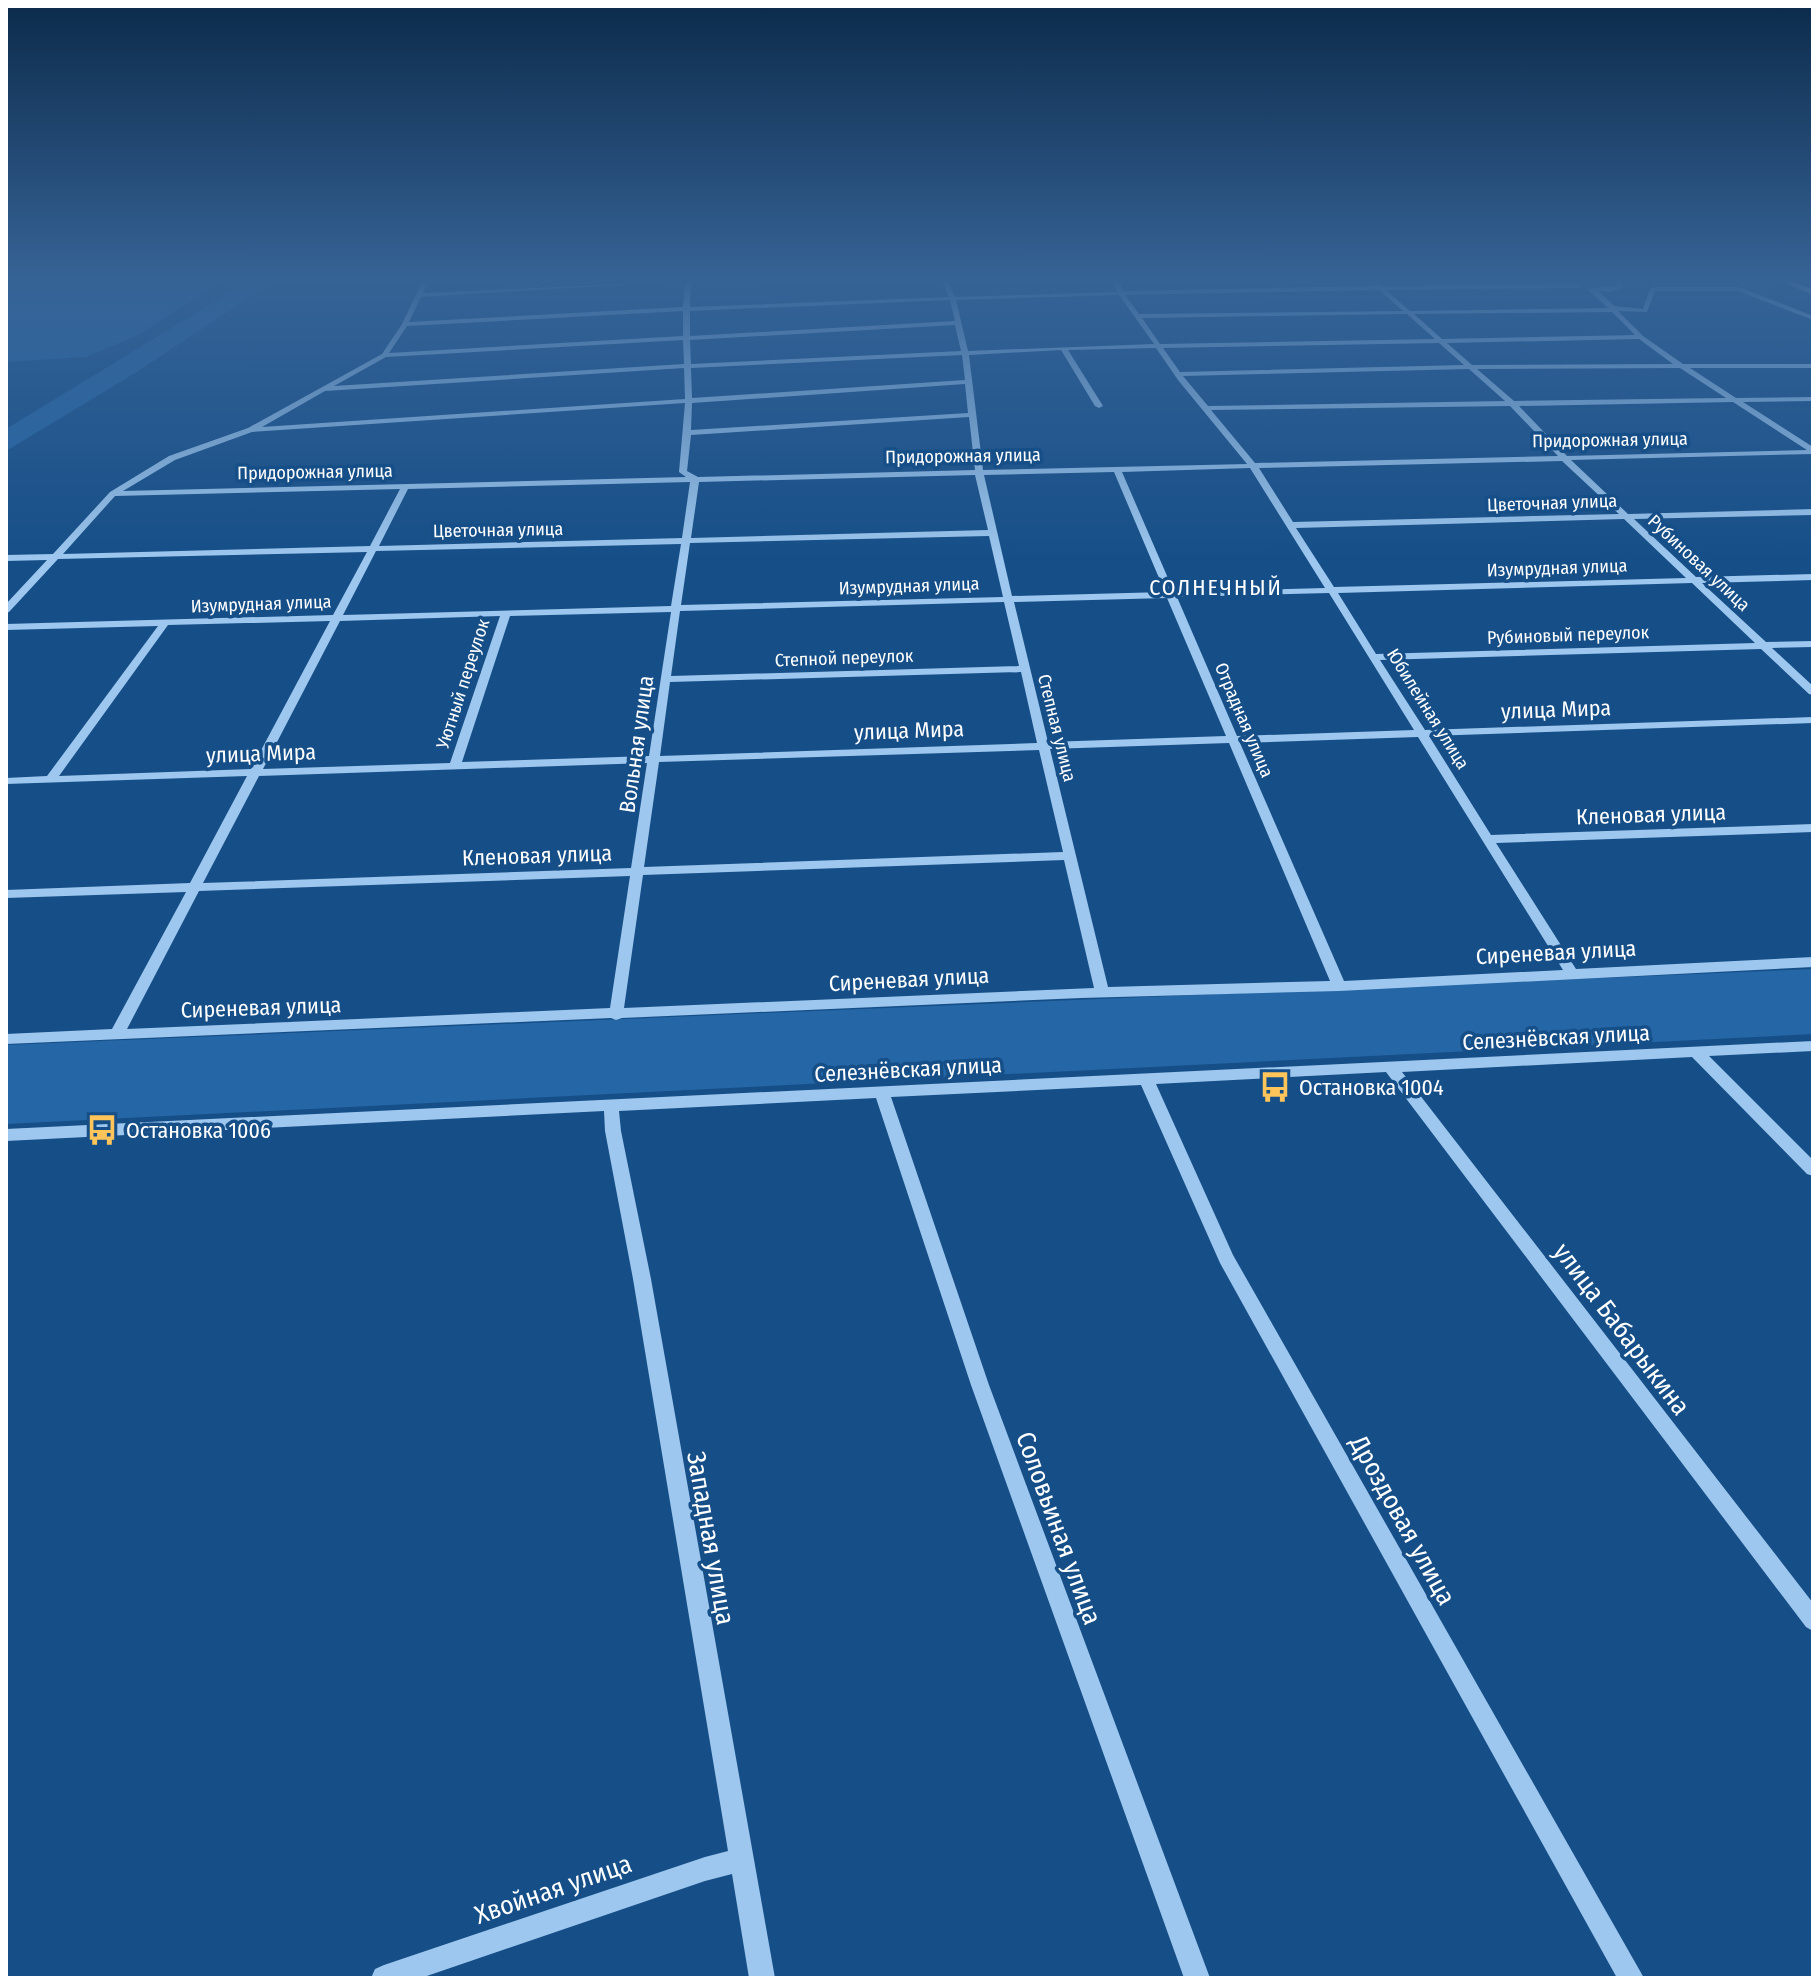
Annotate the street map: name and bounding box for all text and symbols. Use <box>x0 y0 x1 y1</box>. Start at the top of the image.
street label: Придорожная улица <box>1532 428 1688 452</box>
street label: Придорожная улица <box>885 444 1041 468</box>
street label: Придорожная улица <box>237 460 393 484</box>
street label: Цветочная улица <box>1487 490 1618 516</box>
street label: Рубиновая улица <box>1643 510 1755 616</box>
street label: Цветочная улица <box>433 518 563 542</box>
street label: Изумрудная улица <box>1486 555 1628 581</box>
street label: Изумрудная улица <box>838 573 980 599</box>
district label: СОЛНЕЧНЫЙ <box>1149 574 1283 601</box>
street label: Изумрудная улица <box>190 591 332 617</box>
street label: Уютный переулок <box>431 616 495 753</box>
street label: Рубиновый переулок <box>1487 621 1650 649</box>
street label: Степной переулок <box>775 645 914 671</box>
street label: Юбилейная улица <box>1382 645 1474 774</box>
street label: Отрадная улица <box>1210 659 1278 781</box>
street label: Степная улица <box>1033 672 1081 784</box>
street label: Вольная улица <box>613 674 660 815</box>
street label: улица Мира <box>1501 694 1611 725</box>
street label: улица Мира <box>854 715 964 746</box>
street label: улица Мира <box>206 738 316 769</box>
street label: Кленовая улица <box>1576 798 1726 831</box>
street label: Кленовая улица <box>462 839 612 872</box>
street label: Сиреневая улица <box>1475 935 1637 970</box>
street label: Сиреневая улица <box>828 962 990 997</box>
street label: Сиреневая улица <box>180 991 342 1024</box>
street label: Селезнёвская улица <box>1462 1019 1650 1056</box>
street label: Селезнёвская улица <box>814 1051 1002 1088</box>
bus stop icon: Остановка 1004 <box>1258 1070 1292 1104</box>
place label: Остановка 1004 <box>1299 1074 1444 1101</box>
bus stop icon: Остановка 1006 <box>85 1113 119 1147</box>
place label: Остановка 1006 <box>126 1117 271 1144</box>
street label: улица Бабарыкина <box>1547 1237 1696 1421</box>
street label: Соловьиная улица <box>1009 1428 1108 1629</box>
street label: Дроздовая улица <box>1343 1429 1462 1610</box>
street label: Западная улица <box>680 1449 741 1627</box>
street label: Хвойная улица <box>471 1848 636 1931</box>

